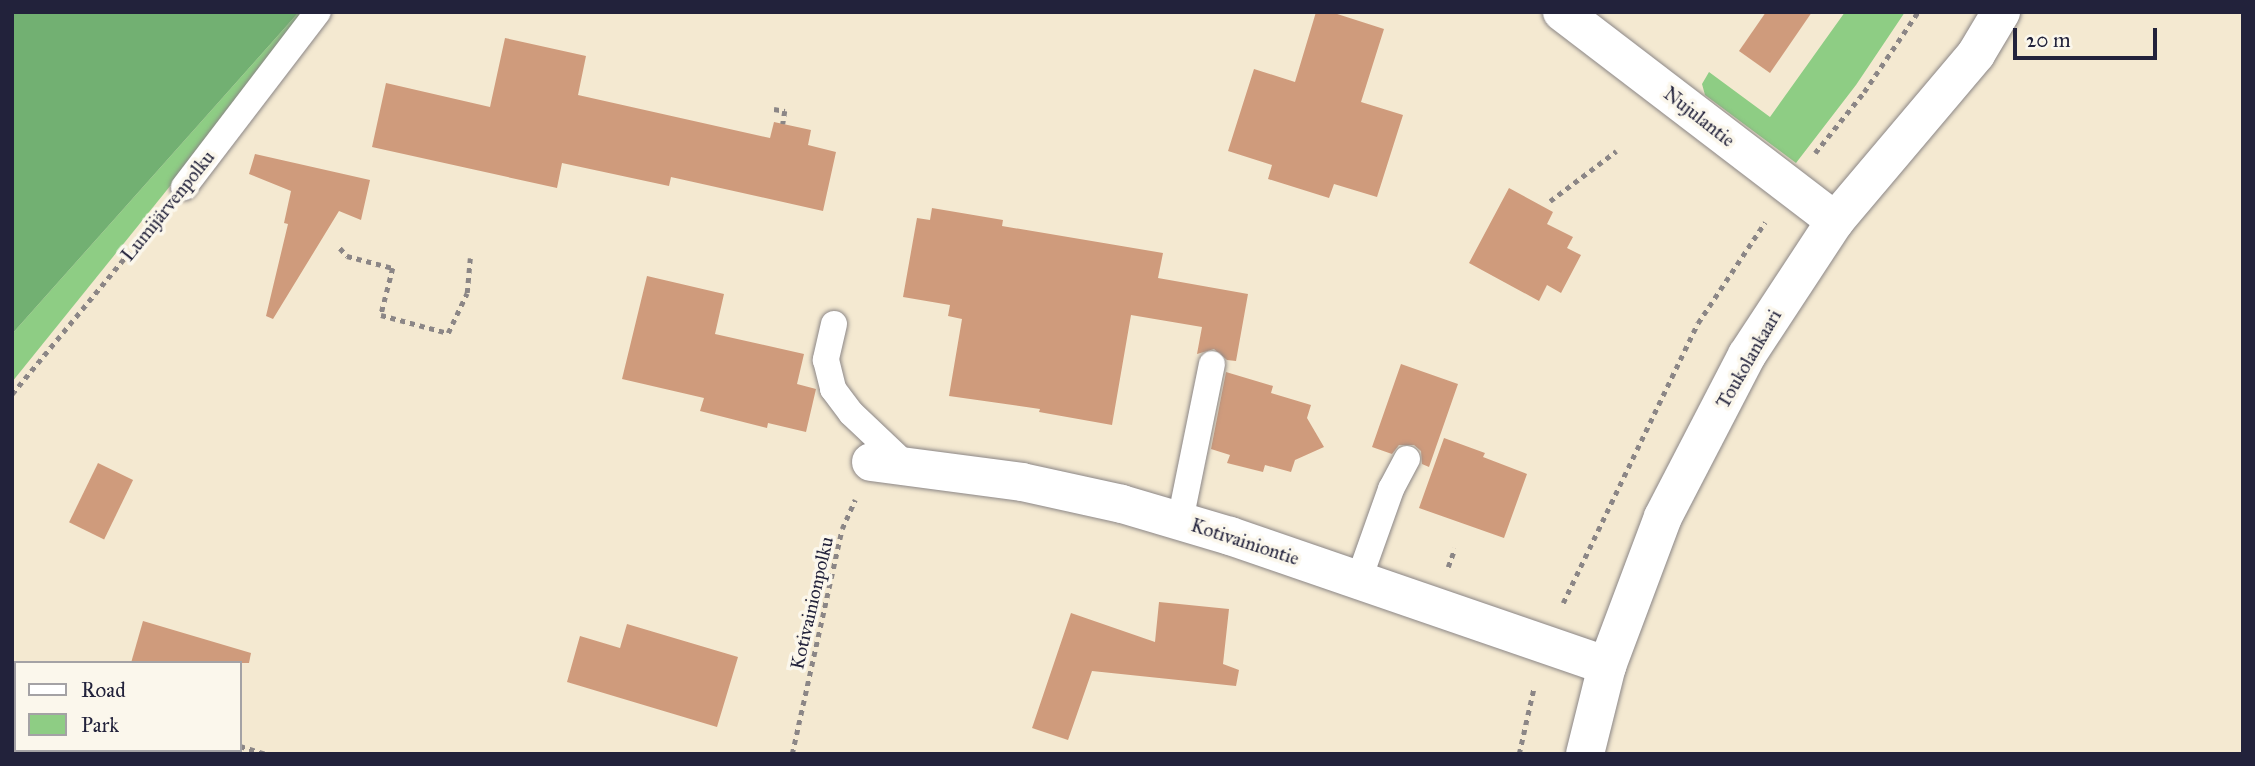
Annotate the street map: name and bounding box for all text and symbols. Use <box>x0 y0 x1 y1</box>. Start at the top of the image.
scale bar <box>2017 14 2160 58</box>
text: 20 m <box>2026 27 2071 53</box>
street label: Nujulantie <box>1659 82 1739 152</box>
street label: Lumijärvenpolku <box>116 146 220 266</box>
street label: Toukolankaari <box>1712 306 1786 412</box>
street label: Kotivainiontie <box>1188 514 1302 570</box>
street label: Kotivainionpolku <box>786 534 838 672</box>
legend <box>14 661 242 752</box>
text: Road <box>81 677 126 703</box>
text: Park <box>81 712 119 738</box>

